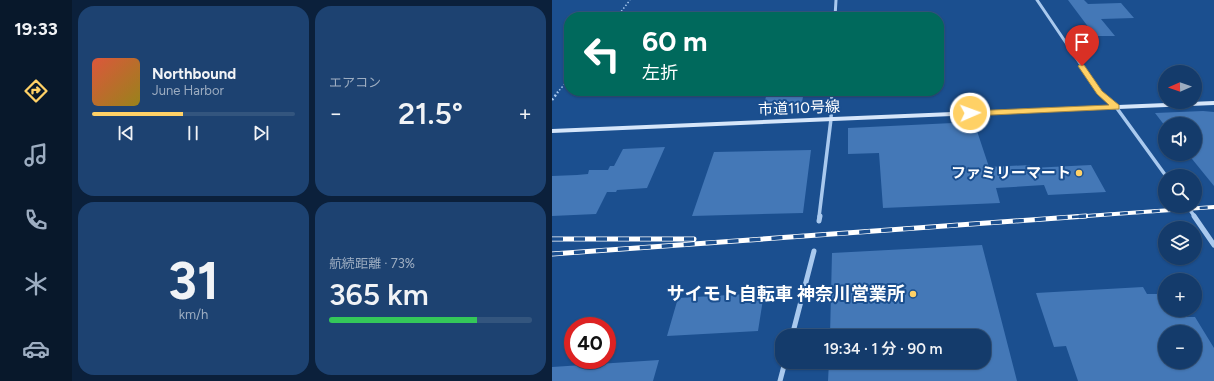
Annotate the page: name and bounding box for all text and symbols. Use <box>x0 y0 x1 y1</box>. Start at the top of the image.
text: 19:33 <box>14 18 58 40</box>
text: 60 m <box>642 24 707 58</box>
pin <box>1065 25 1099 66</box>
icon: left <box>576 28 628 80</box>
icon: arrive <box>1071 31 1093 53</box>
text: 左折 <box>642 62 678 84</box>
text: Northbound <box>152 65 236 83</box>
north arrow <box>1158 65 1202 109</box>
map controls <box>1158 65 1202 369</box>
text: エアコン <box>329 75 381 90</box>
icon: directions <box>22 77 50 105</box>
text: June Harbor <box>152 83 224 98</box>
position arrow <box>949 92 991 134</box>
text: 21.5° <box>398 95 463 132</box>
street label: 市道110号線 <box>758 98 840 118</box>
text: − <box>329 100 343 127</box>
text: + <box>518 100 532 127</box>
button: sound <box>1158 117 1202 161</box>
icon: previous <box>115 122 137 144</box>
icon: pause <box>182 122 204 144</box>
icon: next <box>250 122 272 144</box>
icon: music <box>22 141 50 169</box>
place label: ファミリーマート <box>951 164 1071 182</box>
marker: ファミリーマート <box>1074 168 1084 178</box>
button: search <box>1158 169 1202 213</box>
icon: phone <box>22 206 50 234</box>
button: layers <box>1158 221 1202 265</box>
text: 31 <box>168 250 219 312</box>
text: 航続距離 · 73% <box>329 256 415 271</box>
icon: climate <box>22 270 50 298</box>
button: + <box>1158 273 1202 317</box>
text: 365 km <box>329 276 429 313</box>
place label: サイモト自転車 神奈川営業所 <box>667 283 905 305</box>
marker: サイモト自転車 神奈川営業所 <box>908 289 918 299</box>
text: km/h <box>179 307 208 322</box>
speed limit sign: 40 <box>564 317 616 369</box>
button: − <box>1158 325 1202 369</box>
icon: car <box>22 335 50 363</box>
text: 19:34 · 1 分 · 90 m <box>824 340 942 358</box>

